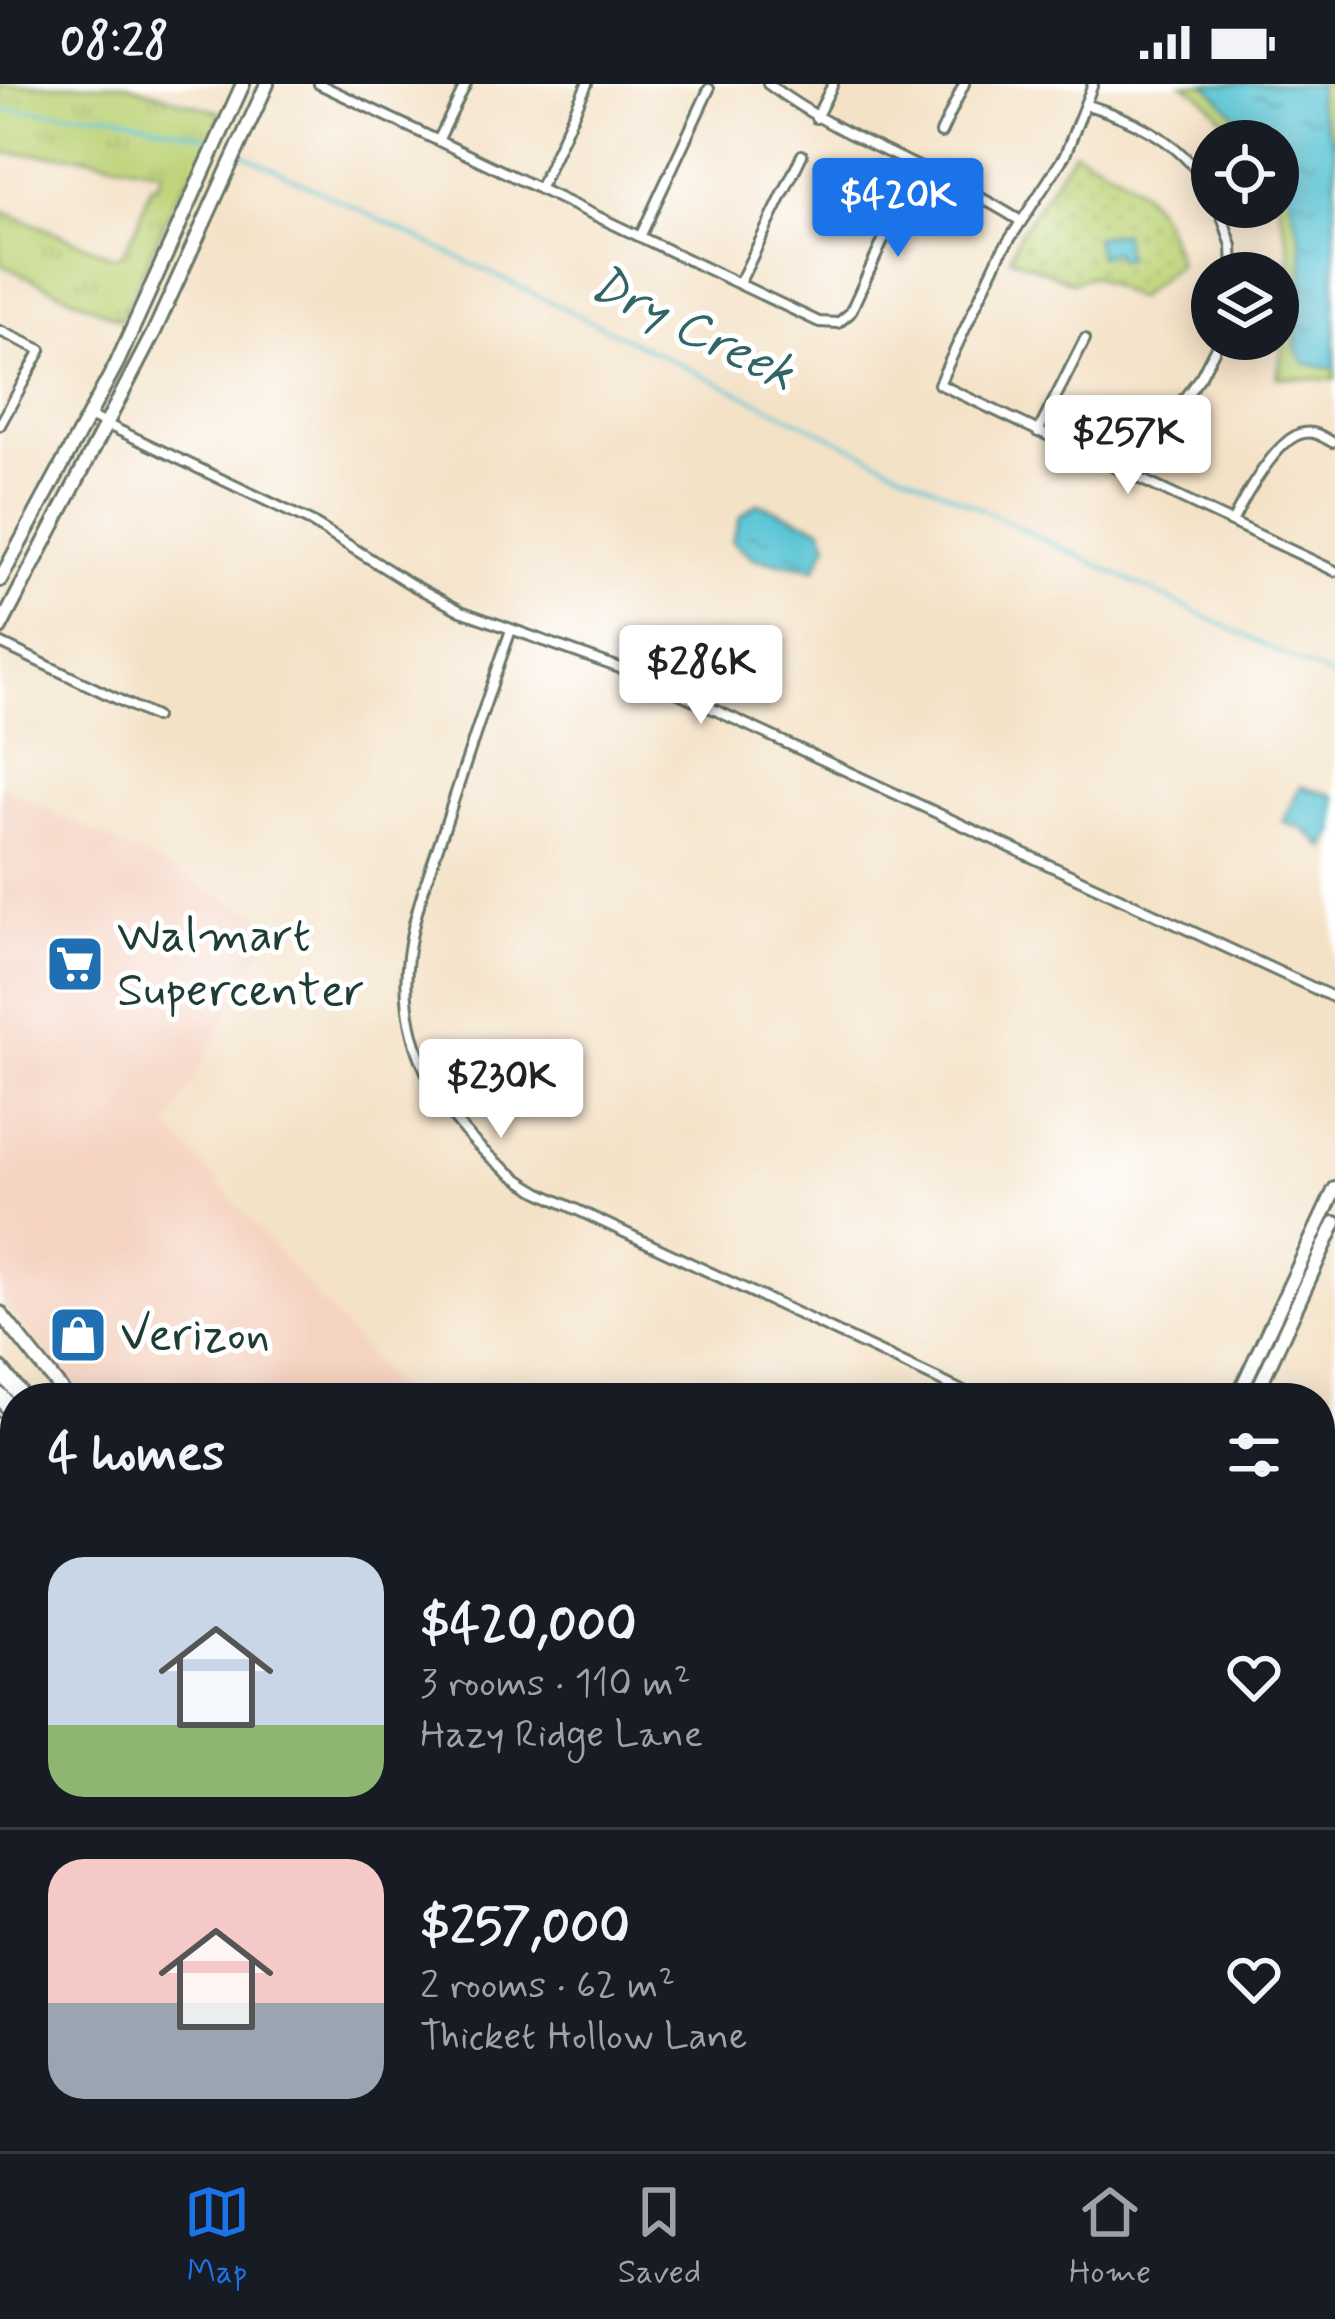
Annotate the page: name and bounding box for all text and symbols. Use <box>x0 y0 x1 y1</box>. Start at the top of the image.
text: 08:28 <box>60 13 169 72</box>
map controls <box>1191 120 1299 360</box>
button: locate <box>1191 120 1299 228</box>
pin: $420K <box>814 158 982 260</box>
text: $420K <box>839 171 957 222</box>
water label: Dry Creek <box>578 252 806 408</box>
button: layers <box>1191 252 1299 360</box>
pin: $257K <box>1044 395 1212 497</box>
text: $257K <box>1072 408 1184 459</box>
pin: $286K <box>617 625 785 727</box>
text: $286K <box>646 638 756 689</box>
place label: Walmart Supercenter <box>117 905 365 1023</box>
supermarket icon: Walmart Supercenter <box>44 933 106 995</box>
pin: $230K <box>417 1039 585 1141</box>
text: $230K <box>446 1052 556 1103</box>
shop icon: Verizon <box>47 1304 109 1366</box>
place label: Verizon <box>120 1304 270 1367</box>
text: 4 homes <box>48 1422 225 1488</box>
icon: filters <box>1221 1422 1287 1488</box>
text: $420,000 <box>420 1593 637 1659</box>
icon: home <box>144 1605 288 1749</box>
icon: heart <box>1221 1644 1287 1710</box>
text: 3 rooms · 110 m² <box>420 1659 691 1710</box>
text: Hazy Ridge Lane <box>420 1710 703 1761</box>
text: $257,000 <box>420 1895 630 1961</box>
icon: home <box>144 1907 288 2051</box>
icon: heart <box>1221 1946 1287 2012</box>
text: 2 rooms · 62 m² <box>420 1961 675 2012</box>
text: Thicket Hollow Lane <box>420 2012 747 2063</box>
tab: Map <box>184 2179 250 2295</box>
tab: Saved <box>618 2179 701 2295</box>
tab: Home <box>1069 2179 1151 2295</box>

